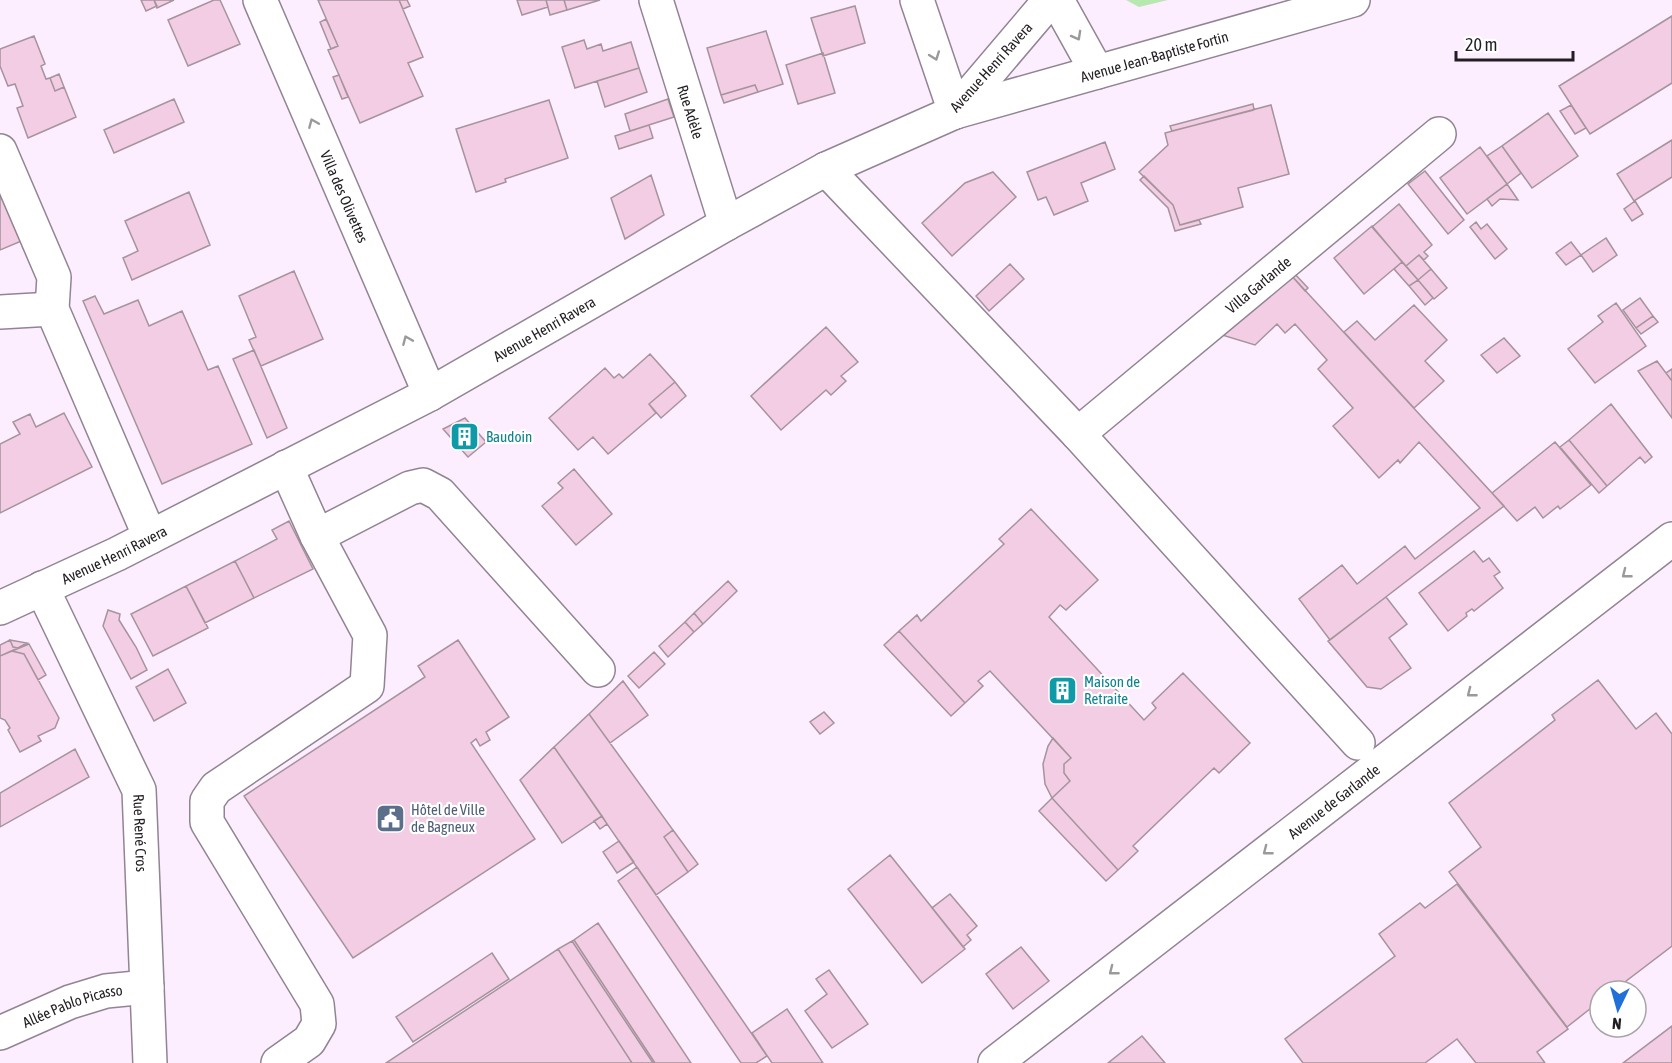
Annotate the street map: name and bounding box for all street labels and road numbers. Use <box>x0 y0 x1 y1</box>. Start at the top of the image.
street label: Avenue Henri Ravera <box>946 19 1036 115</box>
street label: Avenue Jean-Baptiste Fortin <box>1078 27 1230 85</box>
street label: Rue Adèle <box>674 83 707 141</box>
street label: Villa des Olivettes <box>317 148 372 245</box>
street label: Villa Garlande <box>1222 252 1294 316</box>
street label: Avenue Henri Ravera <box>490 292 598 364</box>
street label: Avenue Henri Ravera <box>59 522 169 587</box>
street label: Avenue de Garlande <box>1284 760 1383 842</box>
street label: Rue René Cros <box>131 794 151 872</box>
street label: Allée Pablo Picasso <box>20 981 123 1031</box>

